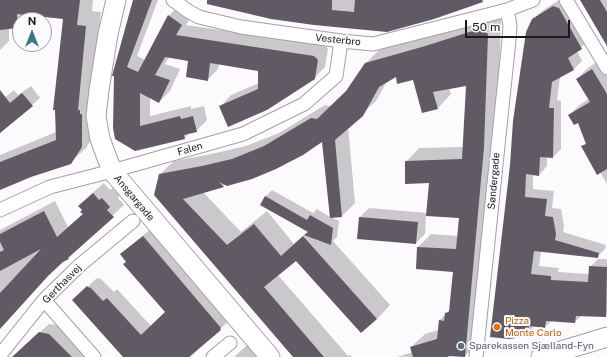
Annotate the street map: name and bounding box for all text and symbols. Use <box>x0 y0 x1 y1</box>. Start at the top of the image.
north arrow <box>12 12 52 52</box>
scale bar <box>467 12 572 38</box>
text: N <box>28 15 36 27</box>
text: 50 m <box>472 20 500 34</box>
street label: Vesterbro <box>315 32 361 48</box>
street label: Falen <box>176 140 204 158</box>
street label: Søndergade <box>486 152 502 210</box>
street label: Ansgargade <box>111 173 157 223</box>
street label: Gerthasvej <box>40 262 84 306</box>
place label: Pizza Monte Carlo <box>505 315 562 338</box>
marker: Pizza Monte Carlo <box>492 322 502 332</box>
place label: Sparekassen Sjælland-Fyn <box>469 340 594 352</box>
marker: Sparekassen Sjælland-Fyn <box>456 341 466 351</box>

